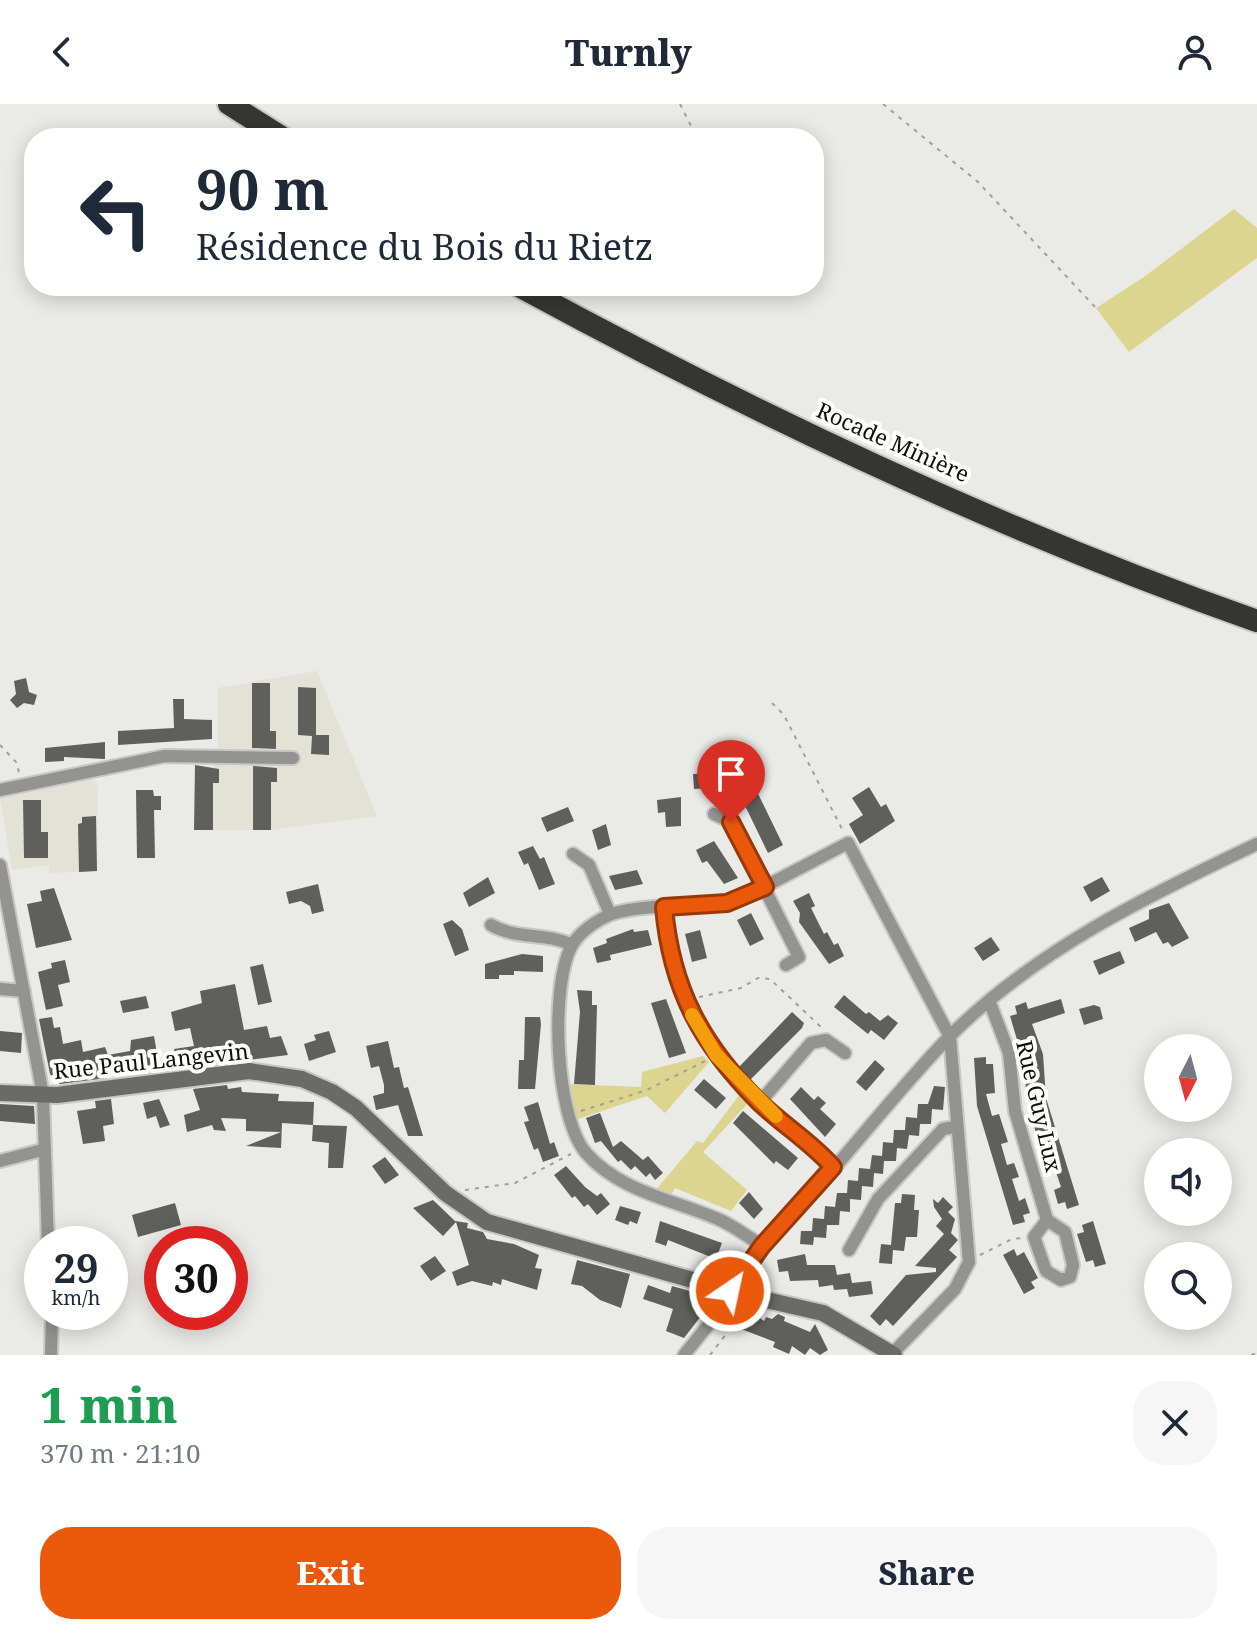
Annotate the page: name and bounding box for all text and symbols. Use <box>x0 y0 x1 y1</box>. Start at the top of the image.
text: Turnly <box>565 28 692 77</box>
icon: back <box>40 30 84 74</box>
icon: person <box>1173 30 1217 74</box>
text: 90 m <box>196 150 329 226</box>
icon: left <box>64 160 168 264</box>
text: Résidence du Bois du Rietz <box>196 222 653 271</box>
street label: Rocade Minière <box>812 394 974 488</box>
pin <box>697 740 765 822</box>
icon: arrive <box>709 752 753 796</box>
north arrow <box>1144 1034 1232 1122</box>
map controls <box>1144 1034 1232 1330</box>
street label: Rue Paul Langevin <box>52 1035 250 1085</box>
street label: Rue Guy Lux <box>1010 1037 1070 1175</box>
button: sound <box>1144 1138 1232 1226</box>
speed limit sign: 30 <box>144 1226 248 1330</box>
text: 29 <box>53 1240 99 1295</box>
button: search <box>1144 1242 1232 1330</box>
position arrow <box>688 1249 772 1333</box>
text: km/h <box>51 1284 101 1311</box>
text: 1 min <box>40 1372 178 1437</box>
button: close <box>1133 1381 1217 1465</box>
text: 370 m · 21:10 <box>40 1435 201 1471</box>
button: Exit <box>40 1527 621 1619</box>
button: Share <box>637 1527 1217 1619</box>

